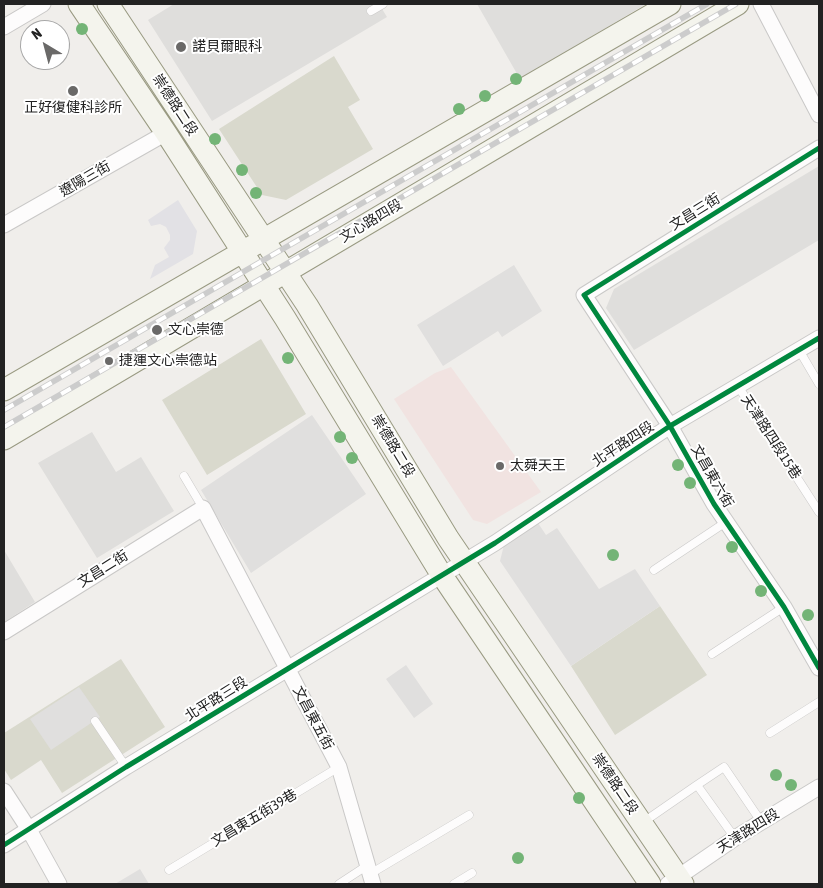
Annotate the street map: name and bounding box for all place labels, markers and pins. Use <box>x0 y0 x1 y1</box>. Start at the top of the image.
place label: 諾貝爾眼科 <box>192 39 262 55</box>
marker: 諾貝爾眼科 <box>174 40 188 54</box>
marker: 正好復健科診所 <box>66 84 80 98</box>
place label: 正好復健科診所 <box>24 100 122 116</box>
place label: 文心崇德 <box>168 322 224 338</box>
marker: 文心崇德 <box>150 323 164 337</box>
place label: 捷運文心崇德站 <box>119 353 217 369</box>
marker: 捷運文心崇德站 <box>103 355 115 367</box>
place label: 太舜天王 <box>510 458 566 474</box>
marker: 太舜天王 <box>494 460 506 472</box>

